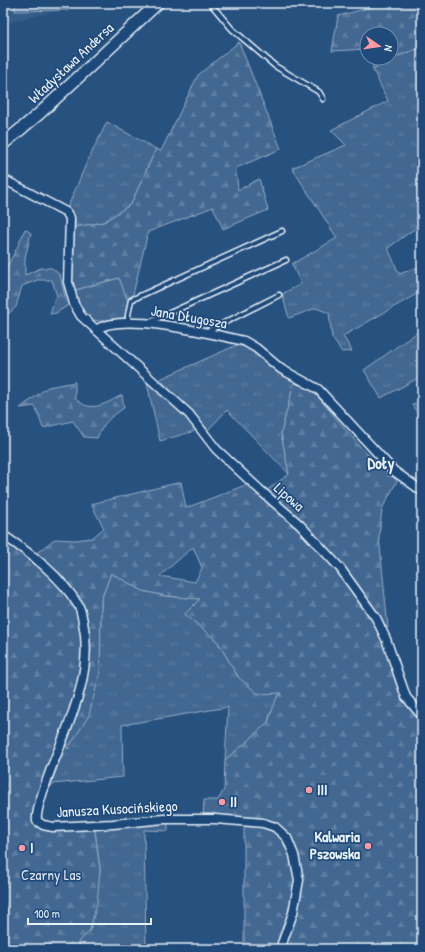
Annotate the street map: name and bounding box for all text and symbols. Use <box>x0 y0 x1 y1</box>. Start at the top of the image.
street label: Władysława Andersa <box>23 17 118 108</box>
north arrow <box>359 26 399 66</box>
text: N <box>381 44 396 53</box>
street label: Jana Długosza <box>149 299 229 334</box>
district label: Doły <box>368 452 395 475</box>
street label: Lipowa <box>270 477 309 516</box>
place label: III <box>317 779 328 800</box>
marker: III <box>304 785 314 795</box>
place label: II <box>230 791 237 812</box>
street label: Janusza Kusocińskiego <box>56 795 178 822</box>
marker: II <box>217 797 227 807</box>
place label: Kalwaria Pszowska <box>310 826 360 864</box>
place label: I <box>30 837 34 858</box>
marker: Kalwaria Pszowska <box>363 841 373 851</box>
marker: I <box>17 843 27 853</box>
park label: Czarny Las <box>21 864 81 885</box>
scale bar <box>28 900 151 926</box>
text: 100 m <box>34 905 60 922</box>

